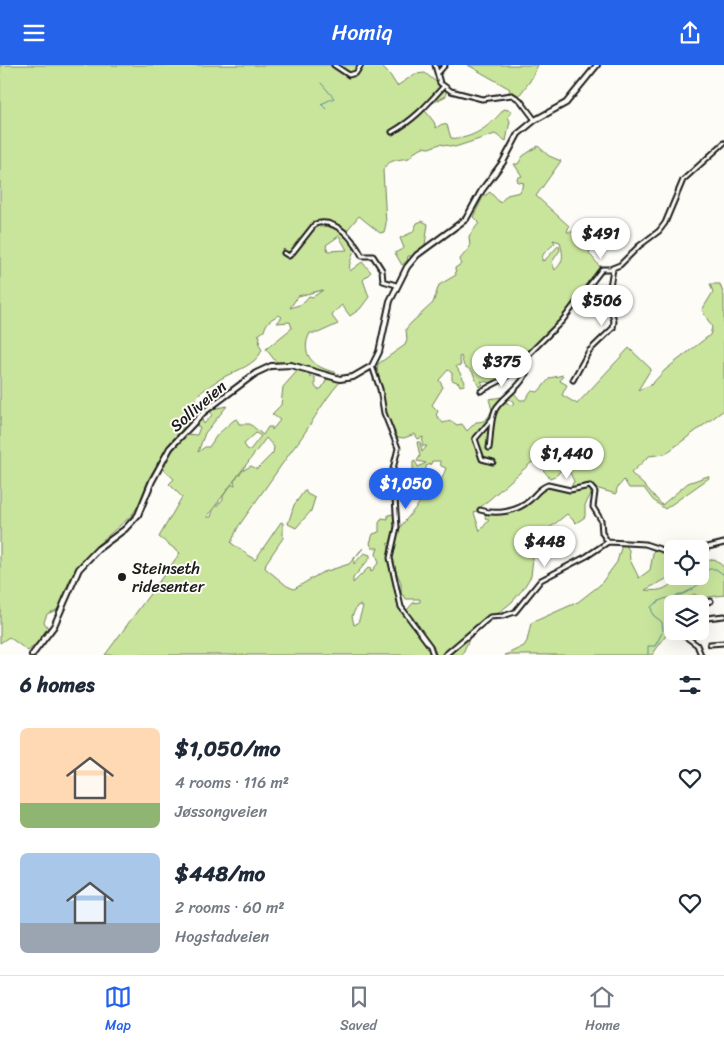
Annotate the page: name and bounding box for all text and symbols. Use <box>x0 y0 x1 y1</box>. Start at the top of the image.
text: Homiq <box>332 13 392 52</box>
icon: menu <box>20 19 48 47</box>
icon: share <box>676 19 704 47</box>
pin: $491 <box>571 217 631 260</box>
text: $491 <box>582 219 620 248</box>
pin: $506 <box>572 285 632 327</box>
text: $506 <box>582 286 622 315</box>
pin: $375 <box>472 345 532 388</box>
text: $375 <box>483 347 521 376</box>
street label: Solliveien <box>163 372 234 439</box>
pin: $1,440 <box>526 437 608 480</box>
text: $1,440 <box>541 439 593 468</box>
pin: $1,050 <box>365 467 447 510</box>
text: $1,050 <box>380 469 432 498</box>
pin: $448 <box>515 525 575 568</box>
text: $448 <box>525 527 565 556</box>
map controls <box>664 540 709 640</box>
button: locate <box>664 540 709 585</box>
place label: Steinseth ridesenter <box>132 554 206 601</box>
marker: Steinseth ridesenter <box>116 571 128 583</box>
button: layers <box>664 595 709 640</box>
text: 6 homes <box>20 666 95 704</box>
icon: filters <box>676 671 704 699</box>
text: $1,050/mo <box>175 730 280 768</box>
icon: home <box>60 748 120 808</box>
icon: heart <box>676 764 704 792</box>
text: 4 rooms · 116 m² <box>175 768 289 797</box>
text: Jøssongveien <box>175 797 267 826</box>
text: $448/mo <box>175 855 265 893</box>
icon: home <box>60 873 120 933</box>
icon: heart <box>676 889 704 917</box>
text: 2 rooms · 60 m² <box>175 893 285 922</box>
text: Hogstadveien <box>175 922 269 951</box>
tab: Map <box>104 983 132 1038</box>
tab: Saved <box>340 983 377 1038</box>
tab: Home <box>585 983 620 1038</box>

